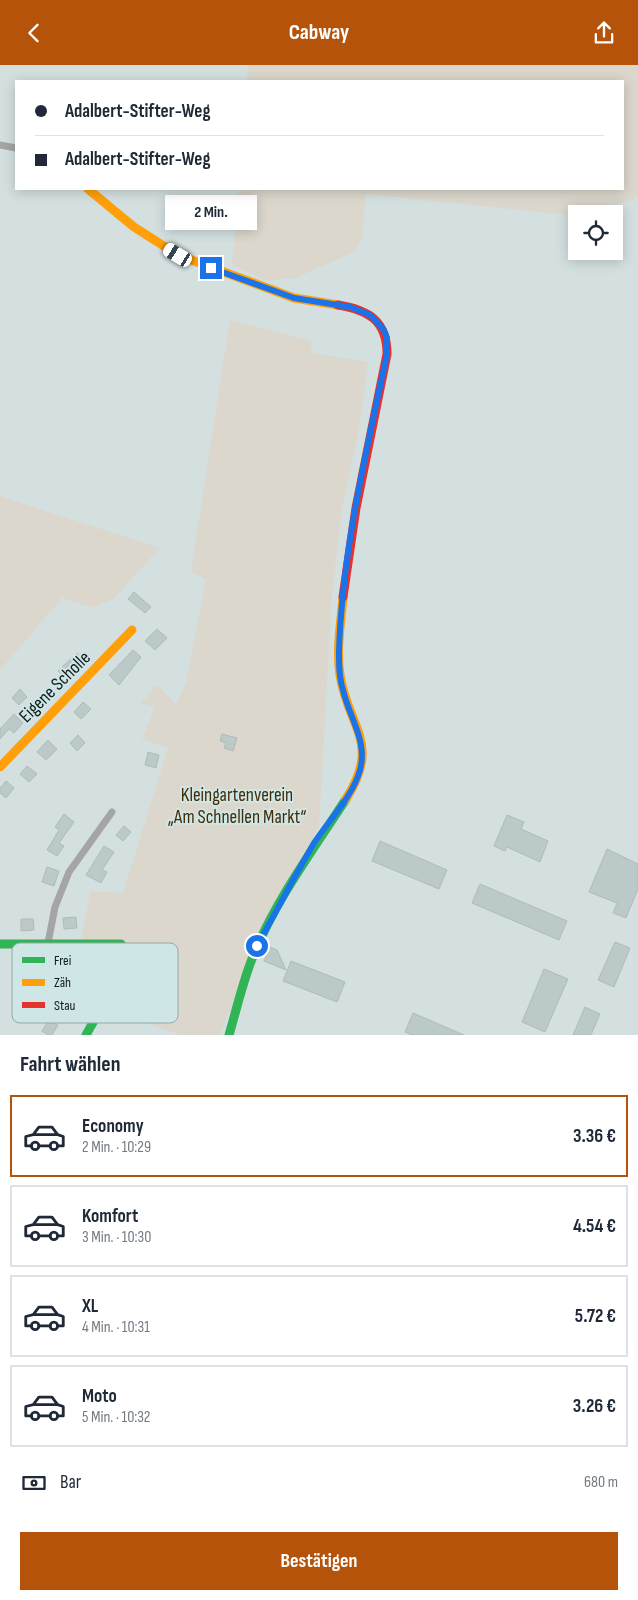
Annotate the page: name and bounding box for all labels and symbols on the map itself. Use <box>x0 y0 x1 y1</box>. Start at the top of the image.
callout: 2 Min. <box>165 195 257 231</box>
car <box>161 241 194 269</box>
route end <box>200 257 222 279</box>
street label: Eigene Scholle <box>14 646 96 728</box>
park label: Kleingartenverein „Am Schnellen Markt“ <box>168 784 306 829</box>
route start <box>246 935 268 957</box>
legend <box>12 943 178 1023</box>
text: Frei <box>54 952 71 969</box>
text: Zäh <box>54 974 71 991</box>
text: Stau <box>54 997 76 1014</box>

